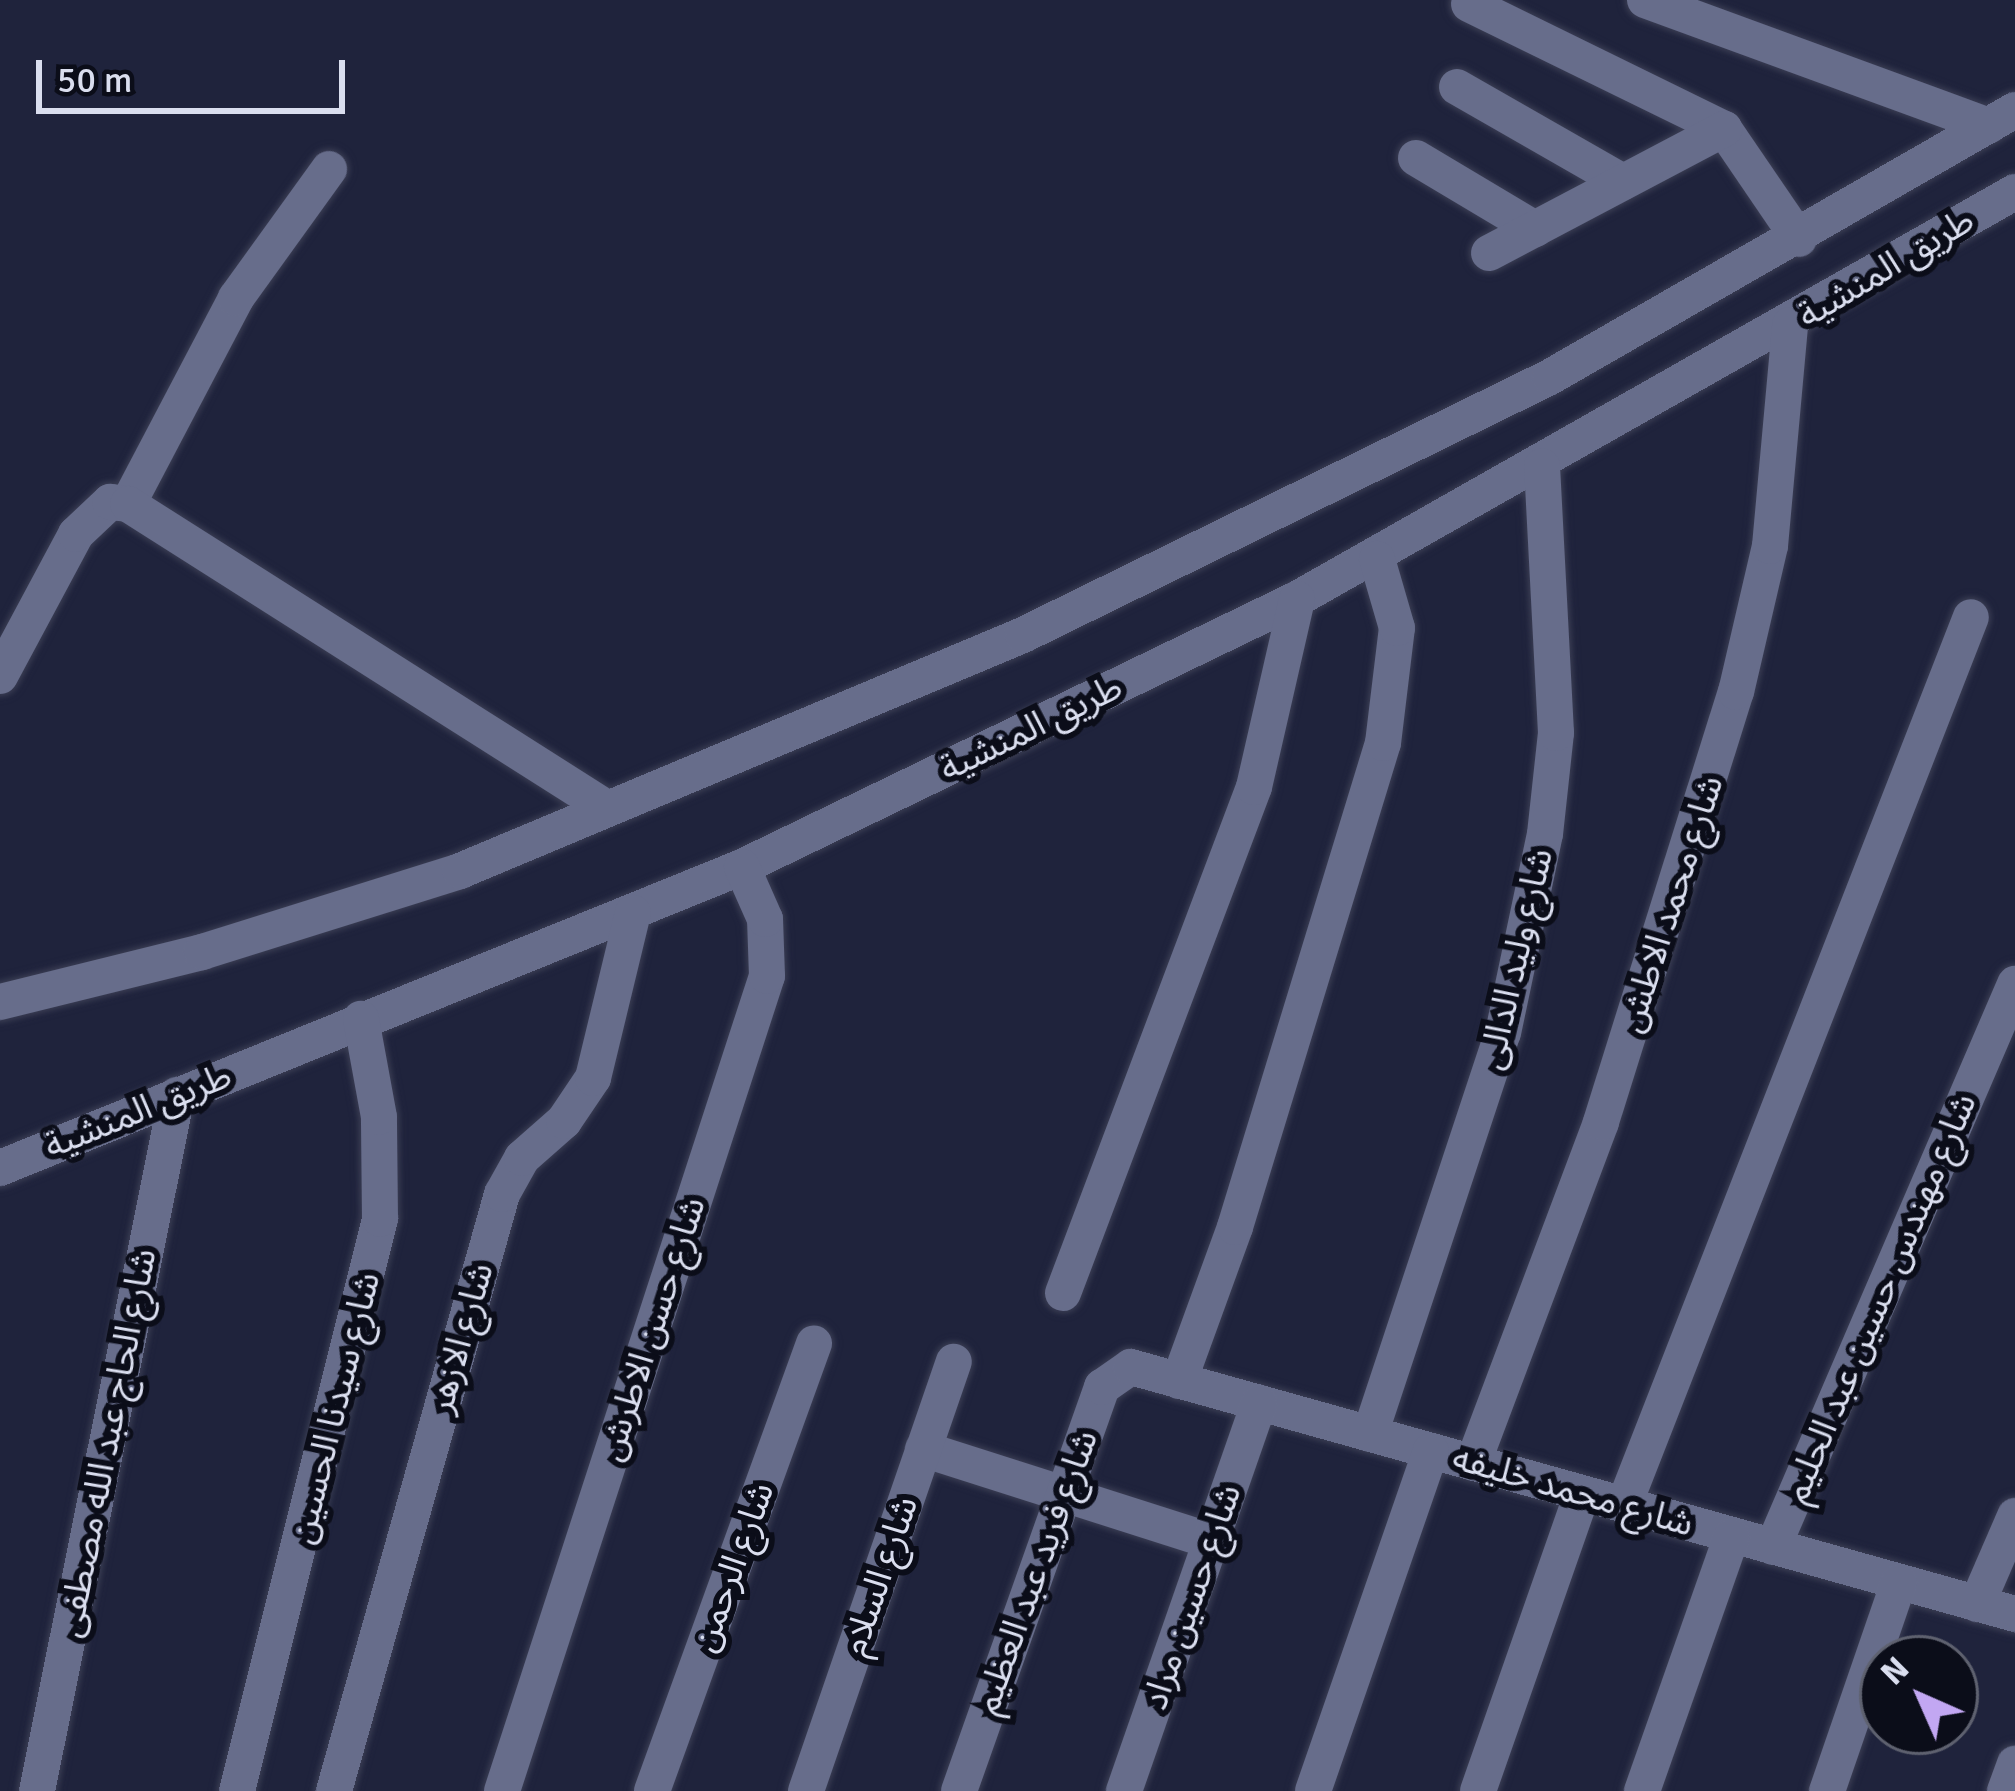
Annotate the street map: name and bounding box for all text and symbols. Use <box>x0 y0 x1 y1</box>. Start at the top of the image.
scale bar <box>42 36 351 110</box>
text: 50 m <box>57 58 133 103</box>
street label: طريق المنشية <box>1790 199 1982 337</box>
street label: طريق المنشية <box>933 665 1129 791</box>
street label: شارع محمد الاطش <box>1609 770 1733 1038</box>
street label: شارع وليد الدالى <box>1470 844 1562 1074</box>
street label: طريق المنشية <box>38 1054 238 1168</box>
street label: شارع مهندس حسين عبد الحليم <box>1774 1087 1986 1509</box>
street label: شارع حسن الاطرش <box>589 1192 715 1466</box>
street label: شارع الحاج عبد الله مصطفى <box>48 1245 166 1641</box>
street label: شارع الازهر <box>419 1258 503 1418</box>
street label: شارع سيدنا الحسين <box>280 1268 390 1548</box>
street label: شارع فريد عبد العظيم <box>965 1424 1107 1720</box>
street label: شارع محمد خليفه <box>1448 1436 1698 1546</box>
street label: شارع الرحمن <box>682 1476 784 1658</box>
street label: شارع حسين مراد <box>1133 1479 1251 1715</box>
street label: شارع السلام <box>833 1491 927 1661</box>
north arrow <box>1859 1635 1979 1755</box>
text: N <box>1873 1649 1918 1694</box>

